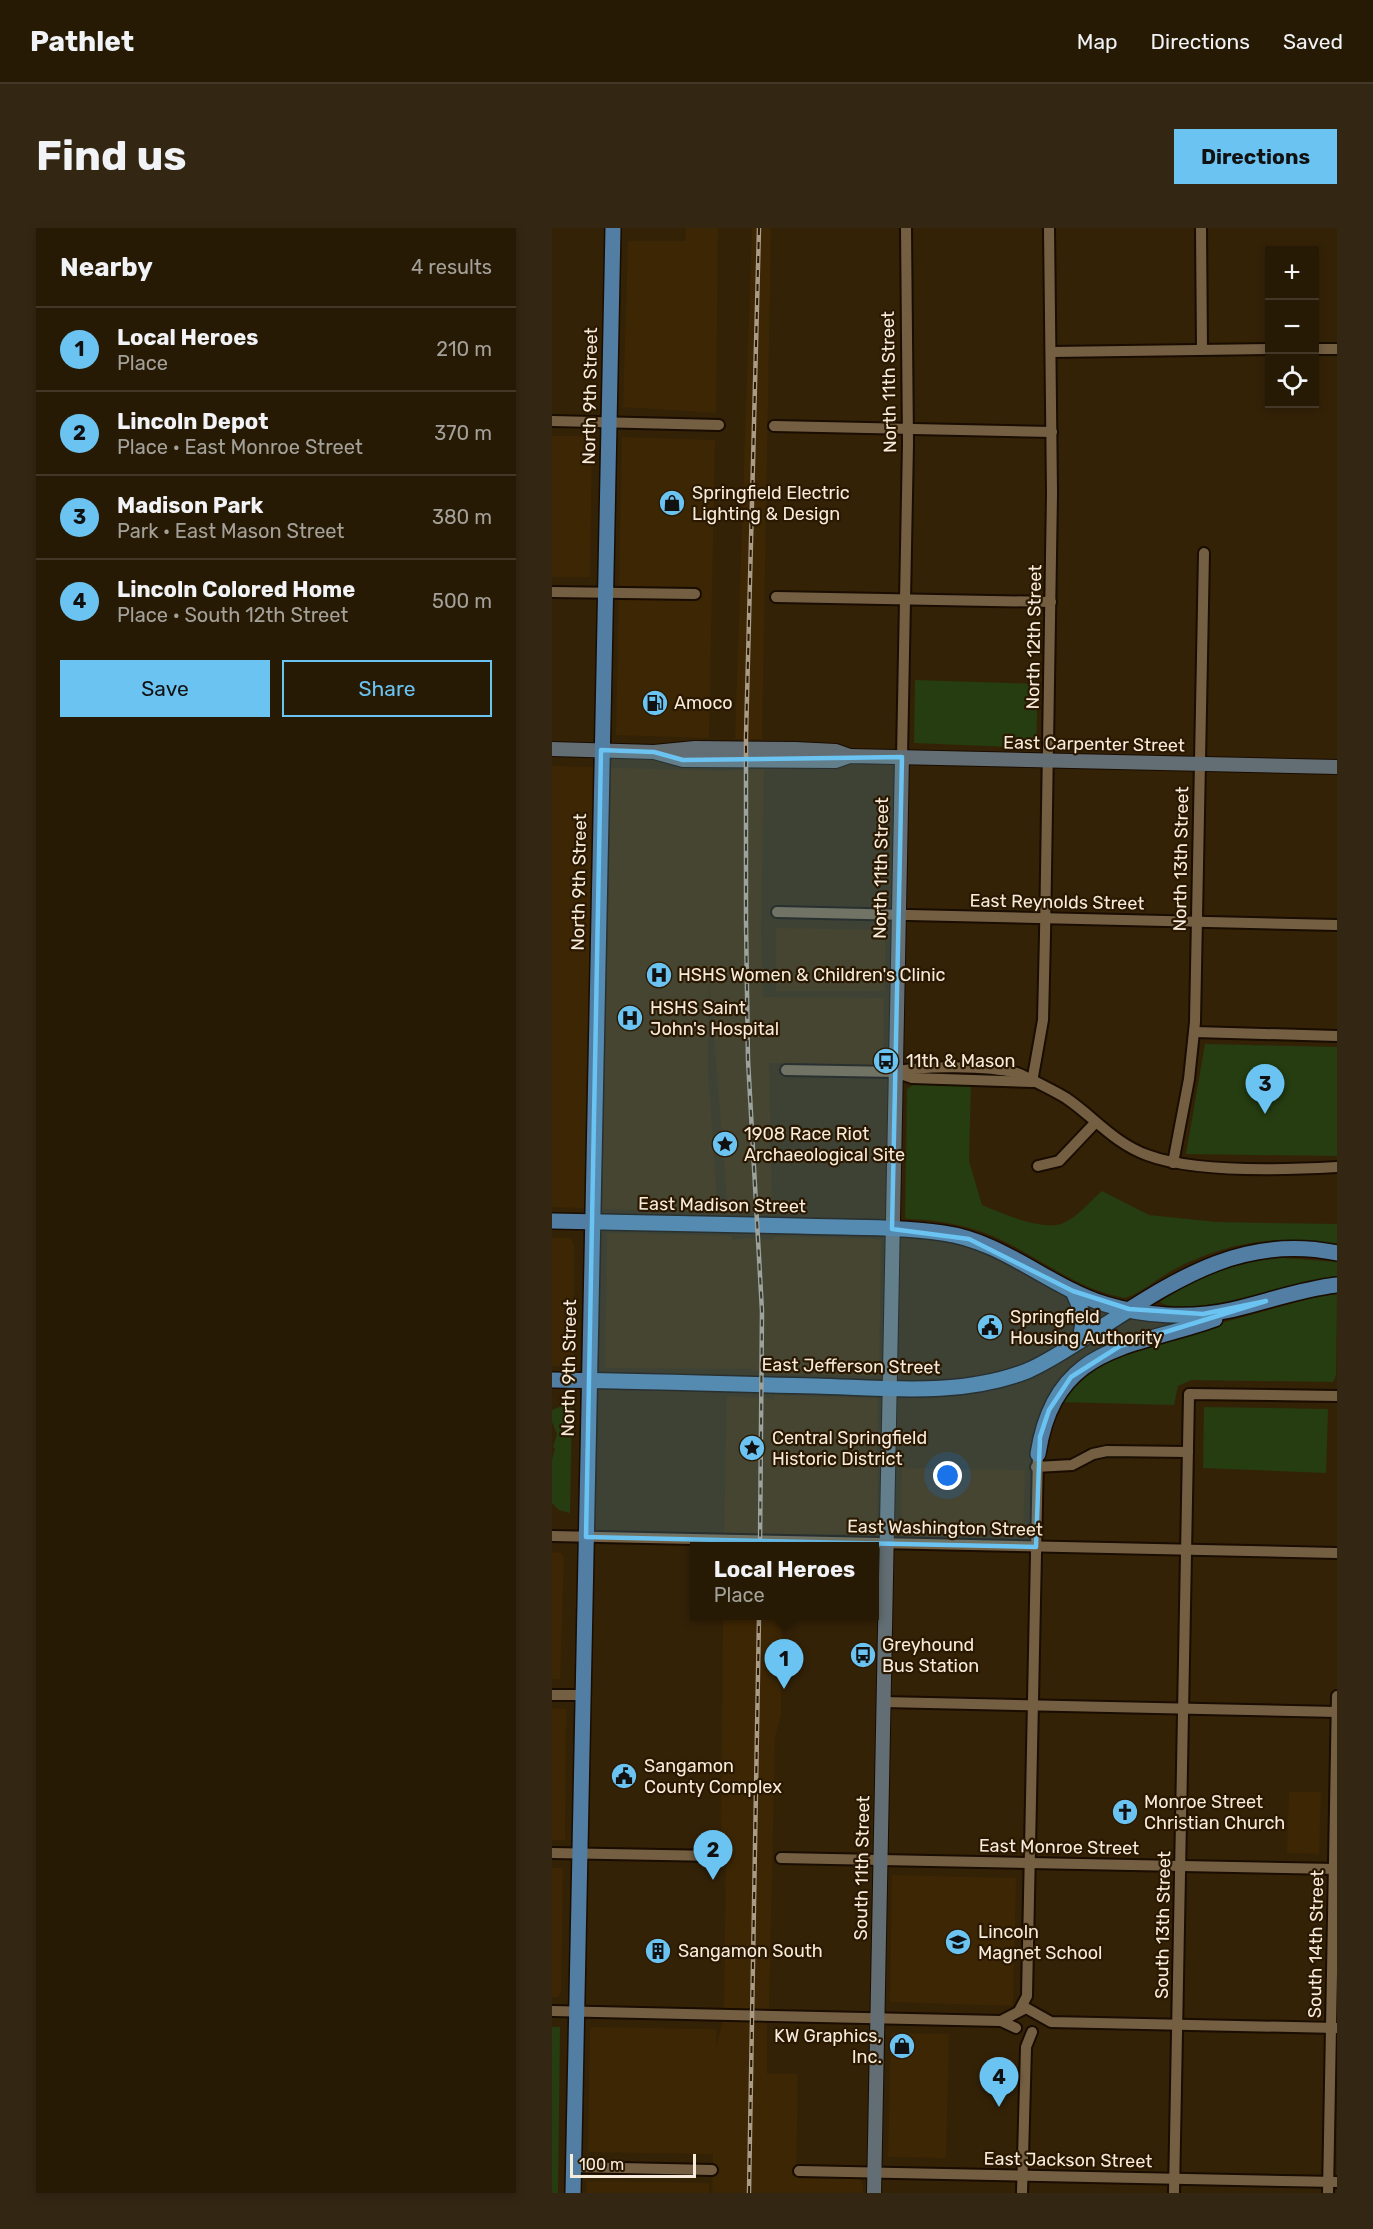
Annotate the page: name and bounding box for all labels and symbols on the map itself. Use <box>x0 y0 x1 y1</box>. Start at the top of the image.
street label: North 11th Street <box>877 311 901 453</box>
street label: North 9th Street <box>578 327 602 465</box>
place label: Springfield Electric Lighting & Design <box>692 482 850 525</box>
shop icon: Springfield Electric Lighting & Design <box>657 488 687 518</box>
street label: North 12th Street <box>1022 564 1046 710</box>
fuel station icon: Amoco <box>640 688 670 718</box>
place label: Amoco <box>674 692 733 714</box>
street label: East Carpenter Street <box>1003 731 1185 757</box>
street label: North 13th Street <box>1169 786 1193 932</box>
street label: North 11th Street <box>869 797 893 939</box>
street label: North 9th Street <box>567 813 591 951</box>
street label: East Reynolds Street <box>969 889 1145 915</box>
hospital icon: HSHS Women & Children's Clinic <box>644 960 674 990</box>
place label: HSHS Women & Children's Clinic <box>678 964 946 986</box>
place label: HSHS Saint John's Hospital <box>650 997 779 1040</box>
hospital icon: HSHS Saint John's Hospital <box>615 1003 645 1033</box>
bus stop icon: 11th & Mason <box>871 1046 901 1076</box>
place label: 11th & Mason <box>906 1050 1015 1072</box>
pin: 3 <box>1246 1064 1284 1114</box>
place label: 1908 Race Riot Archaeological Site <box>744 1123 905 1166</box>
place icon: 1908 Race Riot Archaeological Site <box>710 1129 740 1159</box>
street label: East Madison Street <box>638 1193 806 1217</box>
street label: North 9th Street <box>557 1299 581 1437</box>
place label: Springfield Housing Authority <box>1010 1306 1162 1349</box>
public building icon: Springfield Housing Authority <box>975 1312 1005 1342</box>
street label: East Jefferson Street <box>761 1353 941 1379</box>
place label: Central Springfield Historic District <box>772 1427 927 1470</box>
place icon: Central Springfield Historic District <box>737 1433 767 1463</box>
your location <box>933 1461 962 1490</box>
street label: East Washington Street <box>847 1515 1043 1541</box>
place label: Greyhound Bus Station <box>882 1634 979 1677</box>
pin: 1 <box>764 1640 804 1689</box>
bus stop icon: Greyhound Bus Station <box>848 1640 878 1670</box>
place label: Sangamon County Complex <box>644 1755 782 1798</box>
public building icon: Sangamon County Complex <box>609 1761 639 1791</box>
place label: Monroe Street Christian Church <box>1144 1791 1285 1834</box>
street label: South 11th Street <box>850 1795 874 1941</box>
church icon: Monroe Street Christian Church <box>1110 1797 1140 1827</box>
pin: 2 <box>694 1830 732 1880</box>
street label: East Monroe Street <box>979 1835 1139 1859</box>
street label: South 13th Street <box>1151 1851 1175 1999</box>
street label: South 14th Street <box>1304 1870 1328 2018</box>
place label: Lincoln Magnet School <box>978 1921 1102 1964</box>
school or university icon: Lincoln Magnet School <box>943 1927 973 1957</box>
building icon: Sangamon South <box>643 1936 673 1966</box>
place label: Sangamon South <box>678 1940 823 1962</box>
place label: KW Graphics, Inc. <box>774 2025 882 2068</box>
shop icon: KW Graphics, Inc. <box>887 2031 917 2061</box>
pin: 4 <box>980 2058 1018 2107</box>
street label: East Jackson Street <box>983 2148 1153 2172</box>
scale bar <box>570 2151 696 2178</box>

